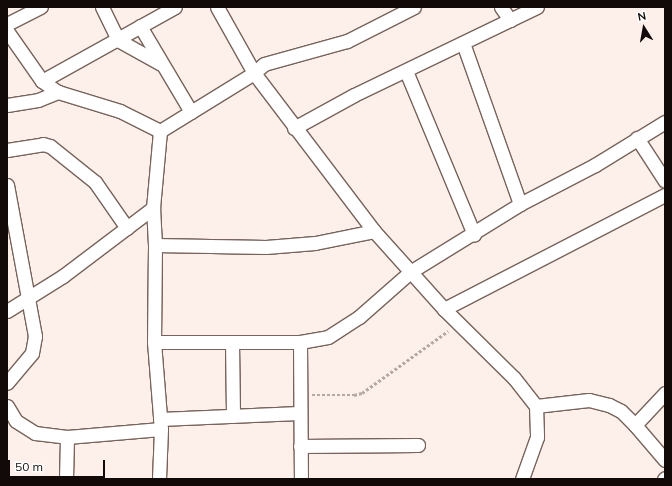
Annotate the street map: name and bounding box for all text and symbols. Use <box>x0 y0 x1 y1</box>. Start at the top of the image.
north arrow <box>624 8 664 48</box>
text: N <box>636 9 647 24</box>
scale bar <box>10 452 107 478</box>
text: 50 m <box>15 459 43 474</box>

